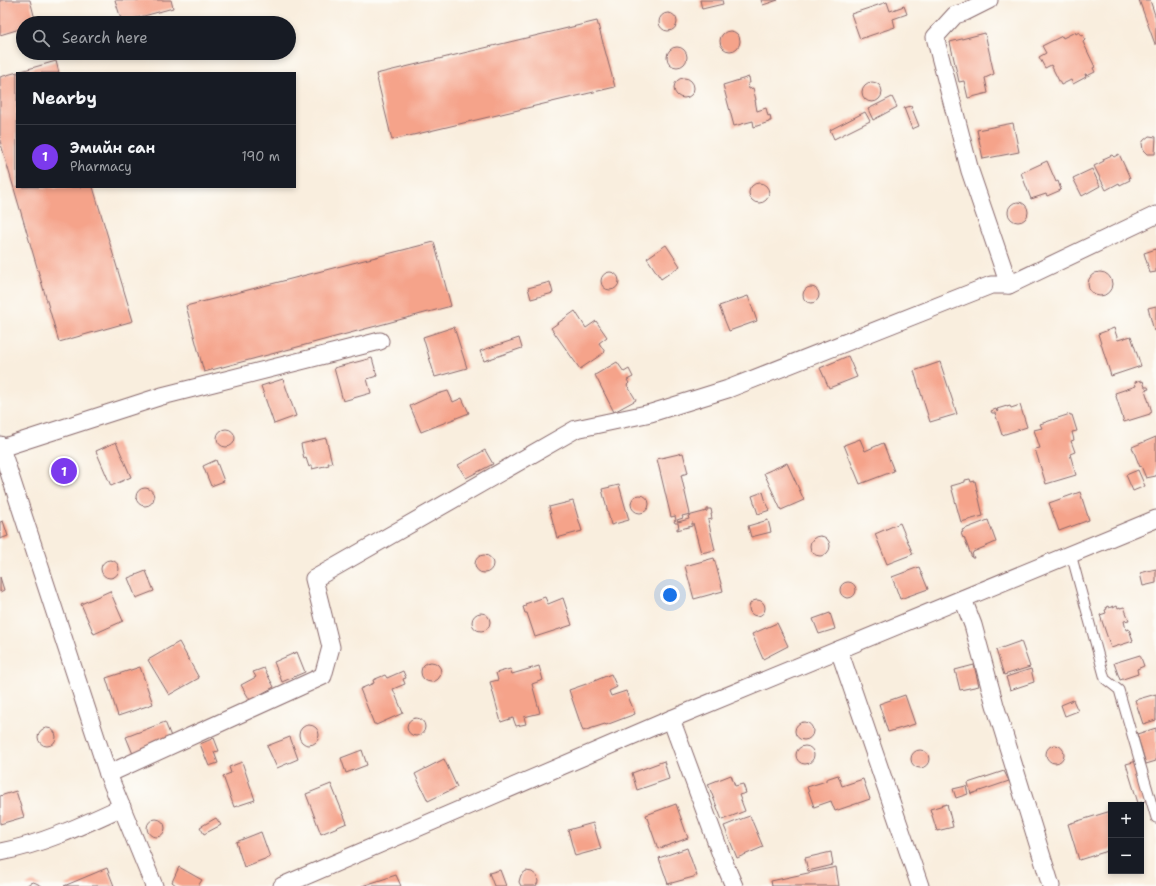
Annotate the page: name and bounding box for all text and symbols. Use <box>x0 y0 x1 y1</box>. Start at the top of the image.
search box <box>16 16 296 60</box>
icon: search <box>30 27 52 49</box>
text: Search here <box>62 28 148 48</box>
text: Nearby <box>32 87 97 109</box>
text: Эмийн сан <box>70 138 155 158</box>
text: 1 <box>42 148 48 165</box>
text: 190 m <box>241 148 280 165</box>
text: Pharmacy <box>70 158 132 175</box>
pin: 1 <box>51 456 77 486</box>
your location <box>660 585 680 605</box>
map controls <box>1108 802 1144 874</box>
button: + <box>1108 802 1144 838</box>
button: − <box>1108 838 1144 874</box>

